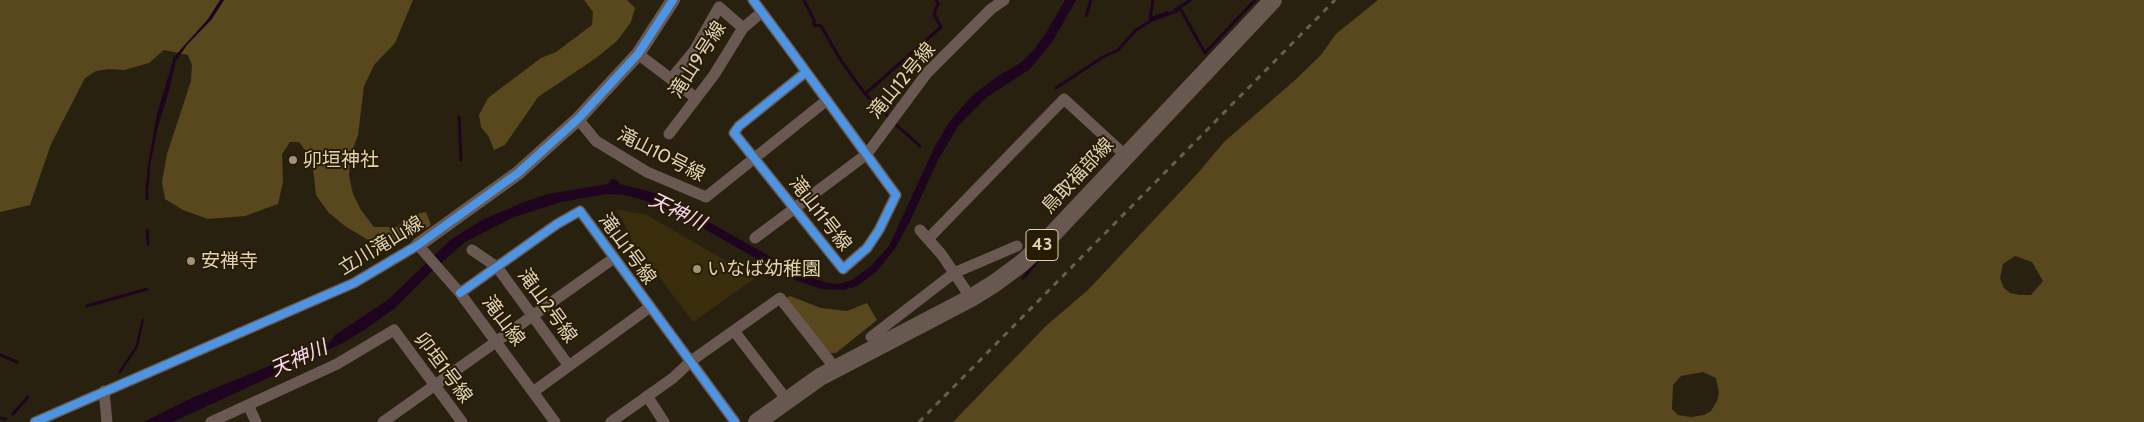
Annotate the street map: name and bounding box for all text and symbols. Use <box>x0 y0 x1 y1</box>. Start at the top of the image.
street label: 滝山9号線 <box>665 17 731 103</box>
street label: 滝山12号線 <box>864 38 940 124</box>
street label: 滝山10号線 <box>613 123 709 187</box>
street label: 鳥取福部線 <box>1037 133 1119 219</box>
place label: 卯垣神社 <box>303 149 379 171</box>
marker: 卯垣神社 <box>287 154 299 166</box>
street label: 滝山11号線 <box>784 172 856 256</box>
water label: 天神川 <box>645 188 709 236</box>
street label: 滝山1号線 <box>594 209 660 289</box>
street label: 立川滝山線 <box>334 212 428 280</box>
road number: 43 <box>1026 230 1058 260</box>
place label: 安禅寺 <box>201 250 258 272</box>
marker: 安禅寺 <box>185 255 197 267</box>
place label: いなば幼稚園 <box>707 258 821 280</box>
marker: いなば幼稚園 <box>691 263 703 275</box>
street label: 滝山2号線 <box>513 265 581 347</box>
street label: 滝山線 <box>477 291 529 351</box>
street label: 卯垣1号線 <box>409 328 477 408</box>
water label: 天神川 <box>267 336 331 382</box>

